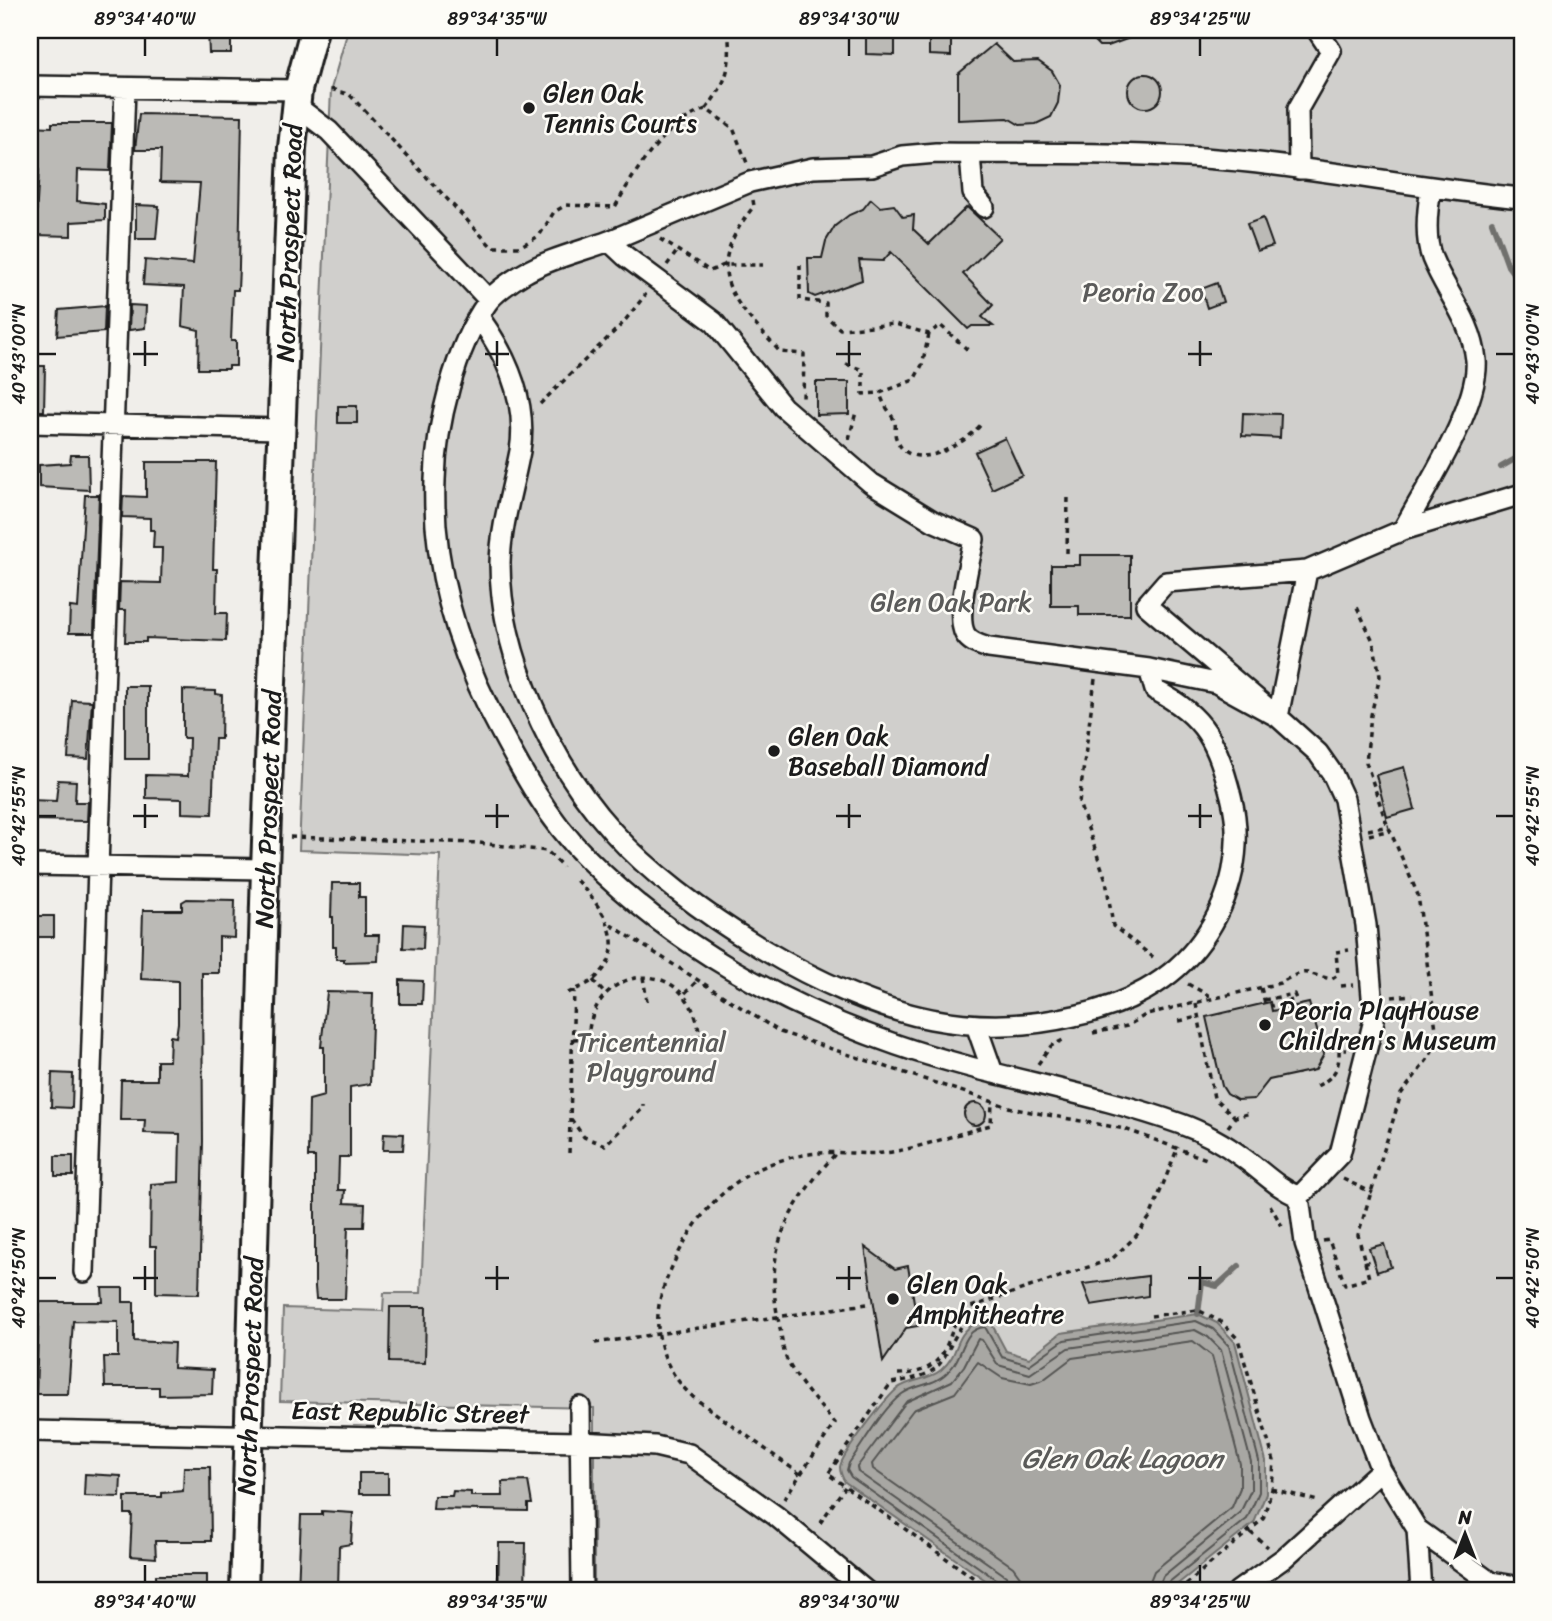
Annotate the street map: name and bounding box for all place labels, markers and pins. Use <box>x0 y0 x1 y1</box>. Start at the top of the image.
place label: Glen Oak Tennis Courts <box>543 70 697 146</box>
marker: Glen Oak Tennis Courts <box>521 100 537 116</box>
place label: Glen Oak Baseball Diamond <box>788 713 990 789</box>
marker: Glen Oak Baseball Diamond <box>766 743 782 759</box>
place label: Peoria PlayHouse Children's Museum <box>1279 987 1497 1063</box>
marker: Peoria PlayHouse Children's Museum <box>1257 1017 1273 1033</box>
place label: Glen Oak Amphitheatre <box>906 1261 1064 1337</box>
marker: Glen Oak Amphitheatre <box>885 1291 901 1307</box>

